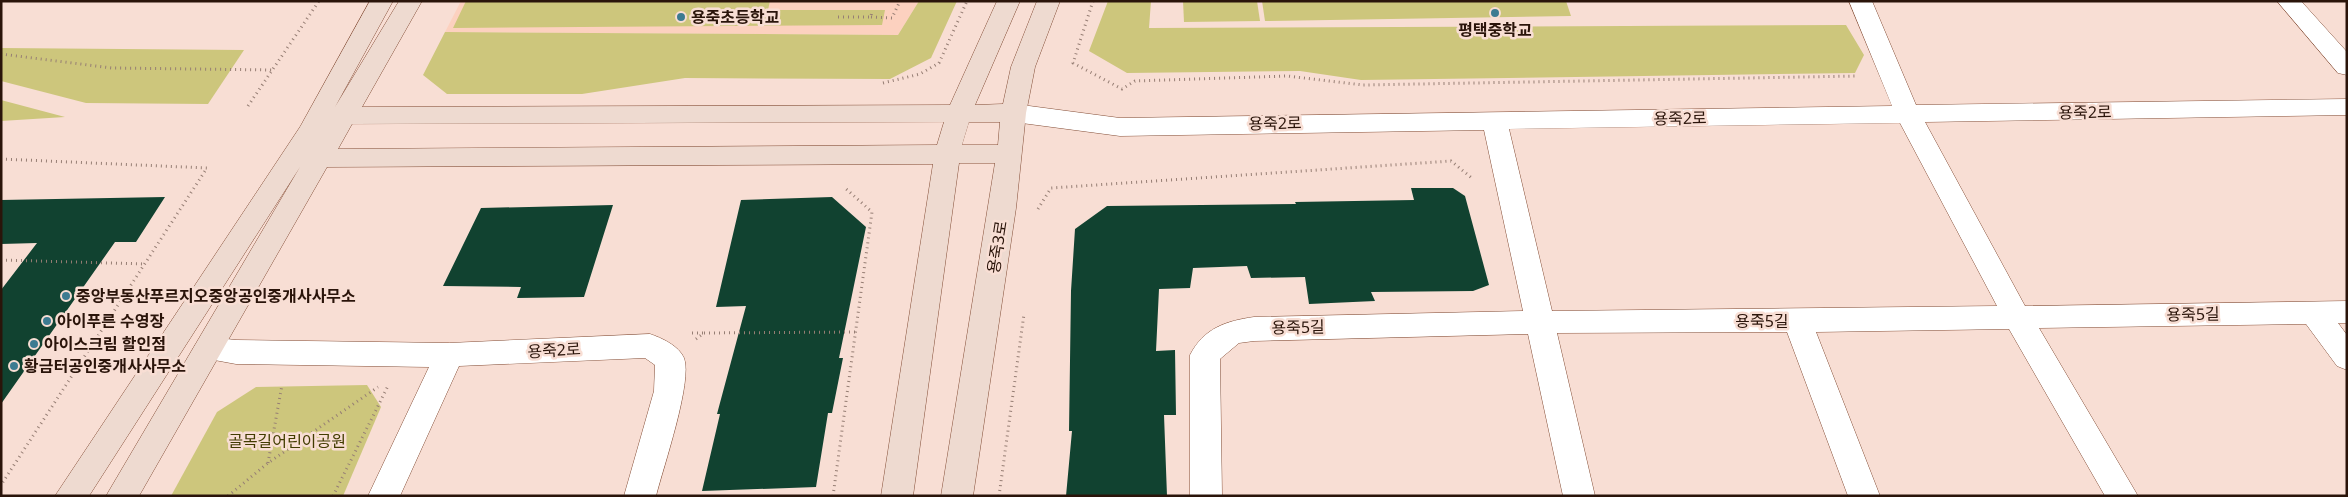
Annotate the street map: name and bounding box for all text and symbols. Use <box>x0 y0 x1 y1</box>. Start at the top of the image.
place label: 용죽초등학교 <box>691 6 780 28</box>
marker: 평택중학교 <box>1489 7 1501 19</box>
marker: 용죽초등학교 <box>675 11 687 23</box>
place label: 평택중학교 <box>1458 19 1532 41</box>
street label: 용죽2로 <box>2058 101 2112 123</box>
street label: 용죽2로 <box>1653 107 1707 129</box>
street label: 용죽2로 <box>1248 112 1302 134</box>
street label: 용죽3로 <box>982 219 1012 275</box>
place label: 중앙부동산푸르지오중앙공인중개사사무소 <box>76 285 356 307</box>
marker: 중앙부동산푸르지오중앙공인중개사사무소 <box>60 290 72 302</box>
street label: 용죽5길 <box>2166 303 2220 325</box>
place label: 아이푸른 수영장 <box>57 310 164 332</box>
street label: 용죽5길 <box>1735 310 1789 332</box>
marker: 아이푸른 수영장 <box>41 315 53 327</box>
street label: 용죽5길 <box>1271 316 1325 338</box>
place label: 아이스크림 할인점 <box>44 333 166 355</box>
marker: 아이스크림 할인점 <box>28 338 40 350</box>
street label: 용죽2로 <box>527 338 581 362</box>
place label: 황금터공인중개사사무소 <box>24 355 186 377</box>
marker: 황금터공인중개사사무소 <box>8 360 20 372</box>
park label: 골목길어린이공원 <box>228 430 346 452</box>

